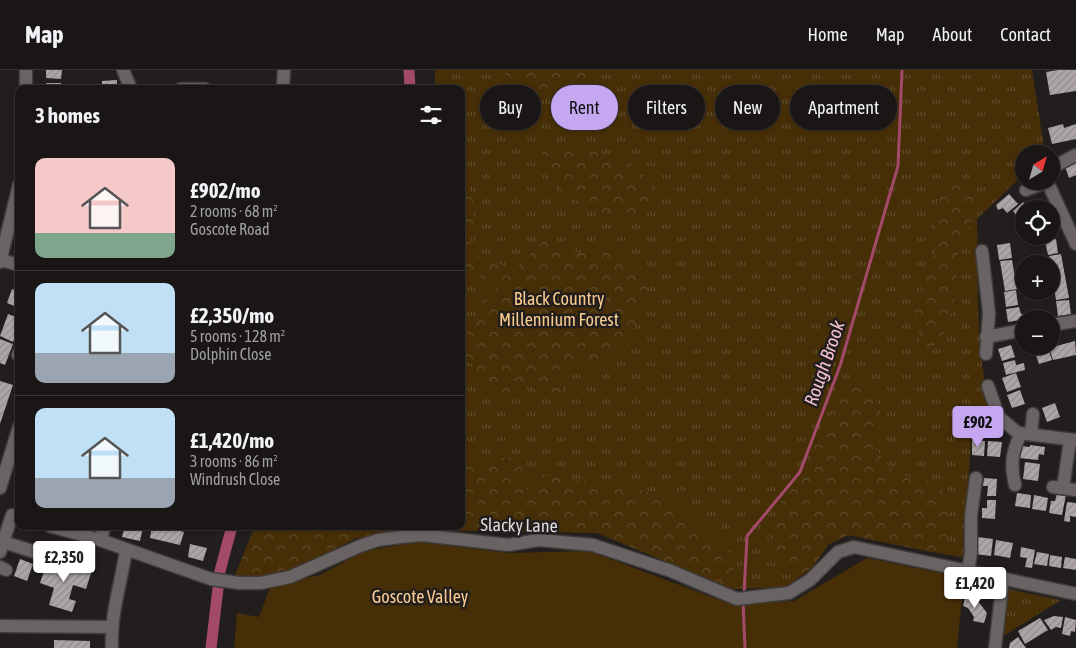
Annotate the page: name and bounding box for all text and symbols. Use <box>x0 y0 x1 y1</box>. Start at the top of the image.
text: Map <box>25 21 64 48</box>
text: Home <box>808 24 848 45</box>
text: Map <box>876 24 905 45</box>
text: About <box>933 24 972 45</box>
text: Contact <box>1000 24 1051 45</box>
chip: Buy <box>480 85 541 130</box>
chip: Rent <box>551 85 618 130</box>
chip: Filters <box>628 85 705 130</box>
chip: New <box>715 85 780 130</box>
chip: Apartment <box>790 85 897 130</box>
icon: filters <box>417 101 445 129</box>
text: 3 homes <box>35 103 100 127</box>
north arrow <box>1015 145 1060 190</box>
map controls <box>1015 145 1060 355</box>
icon: home <box>75 178 135 238</box>
text: £902/mo <box>190 178 261 202</box>
button: locate <box>1015 200 1060 245</box>
text: 2 rooms · 68 m² <box>190 202 278 220</box>
text: Goscote Road <box>190 220 270 238</box>
button: + <box>1015 255 1060 300</box>
park label: Black Country Millennium Forest <box>499 288 619 330</box>
icon: home <box>75 303 135 363</box>
text: £2,350/mo <box>190 303 274 327</box>
button: − <box>1015 310 1060 355</box>
water label: Rough Brook <box>799 317 849 408</box>
text: 5 rooms · 128 m² <box>190 327 285 345</box>
text: Dolphin Close <box>190 345 271 363</box>
pin: £902 <box>948 406 1008 448</box>
text: £902 <box>963 413 993 431</box>
icon: home <box>75 428 135 488</box>
text: £1,420/mo <box>190 428 274 452</box>
text: 3 rooms · 86 m² <box>190 452 278 470</box>
text: Windrush Close <box>190 470 280 488</box>
street label: Slacky Lane <box>480 514 558 536</box>
pin: £2,350 <box>23 540 105 583</box>
text: £2,350 <box>44 548 84 566</box>
pin: £1,420 <box>934 566 1016 609</box>
text: £1,420 <box>955 574 995 592</box>
park label: Goscote Valley <box>372 586 468 607</box>

